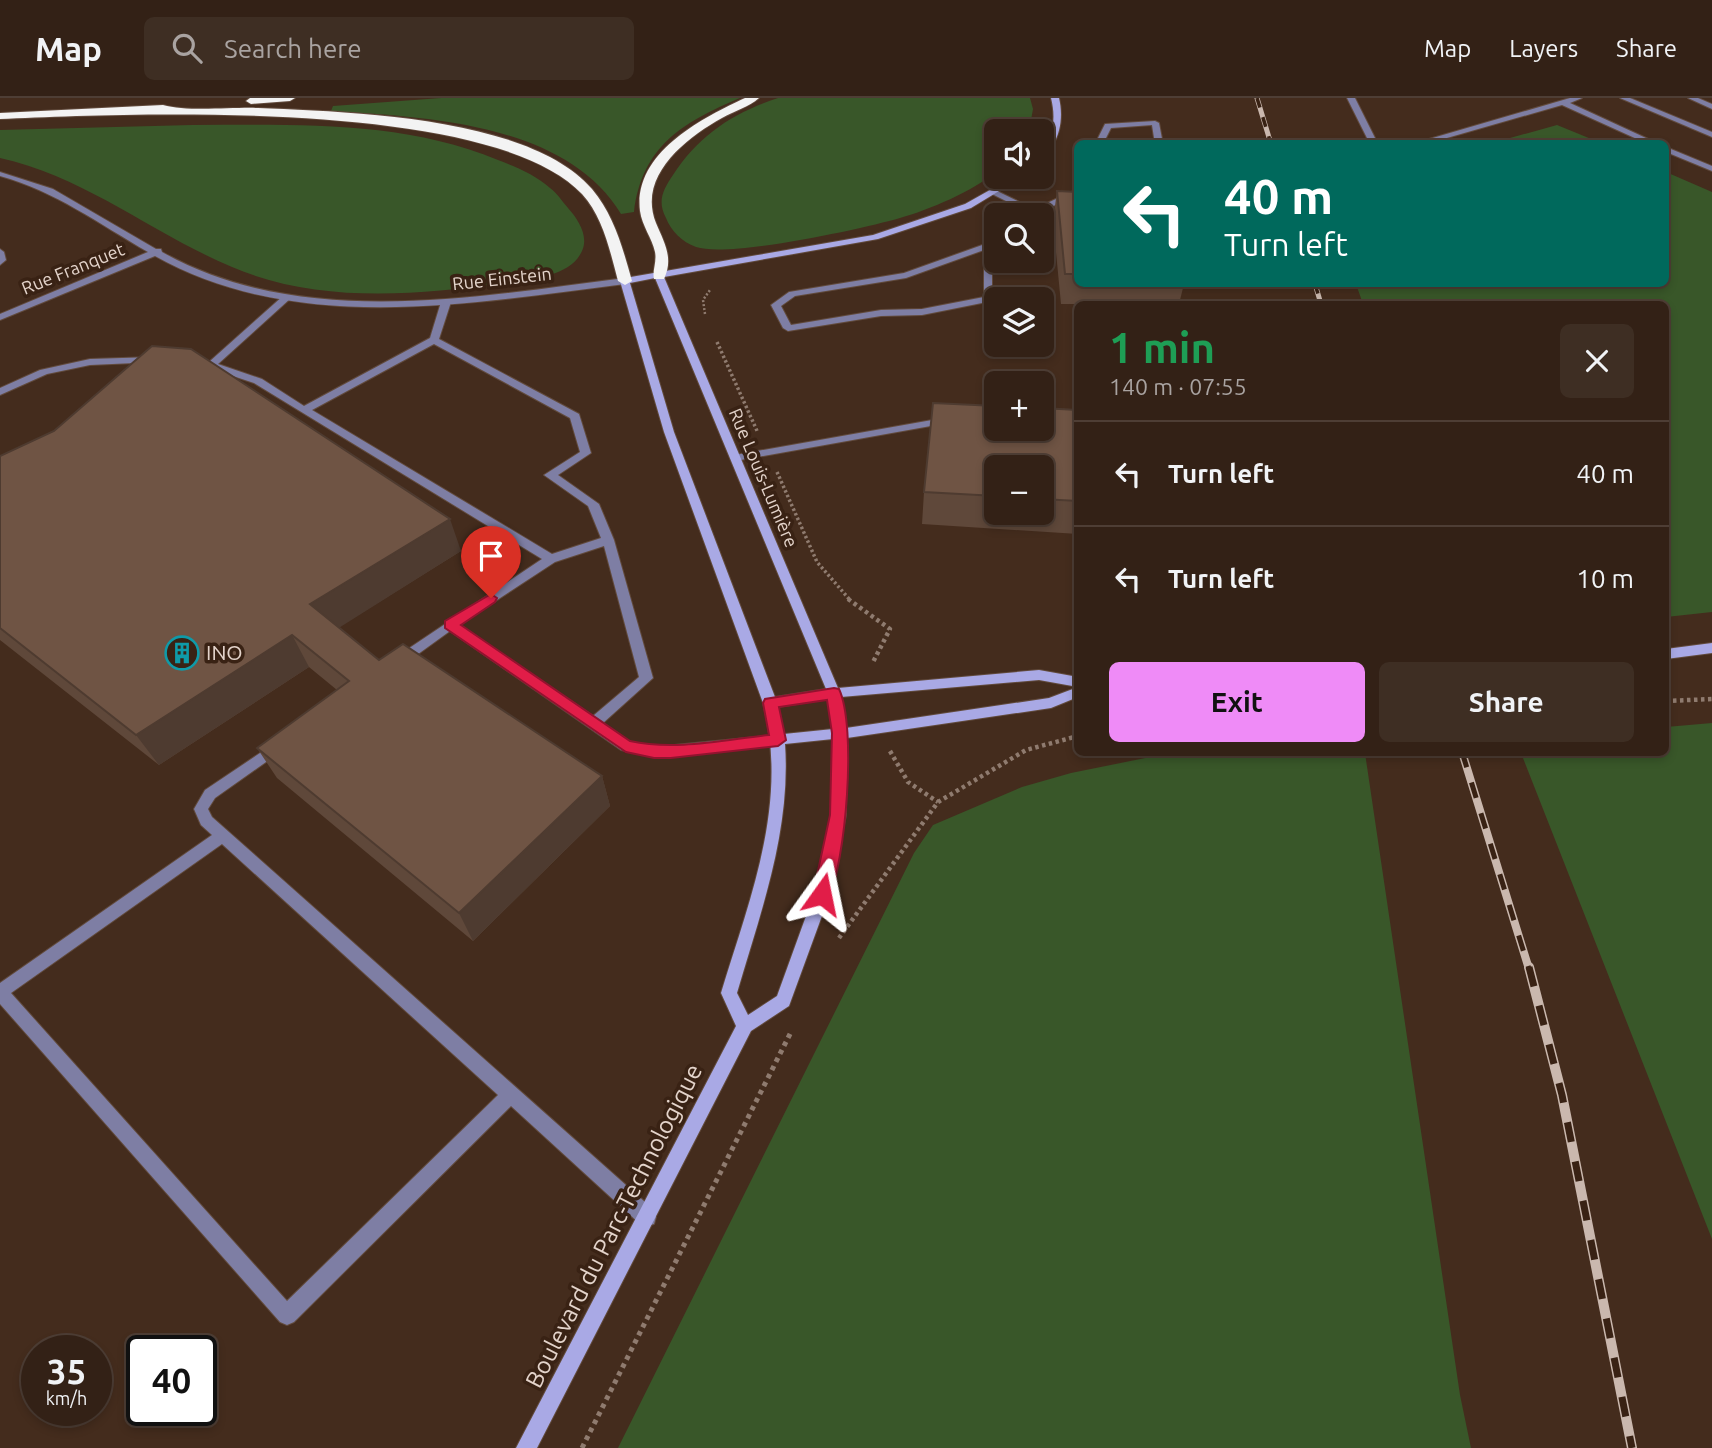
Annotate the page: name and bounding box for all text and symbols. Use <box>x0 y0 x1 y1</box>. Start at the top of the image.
search box <box>144 17 634 80</box>
icon: search <box>168 29 206 67</box>
text: Map <box>35 30 102 67</box>
text: Search here <box>224 34 362 63</box>
text: Map <box>1424 35 1471 62</box>
text: Layers <box>1509 35 1578 62</box>
text: Share <box>1616 35 1677 62</box>
map controls <box>984 119 1054 525</box>
button: sound <box>984 119 1054 189</box>
icon: left <box>1109 168 1200 259</box>
text: 40 m <box>1224 168 1333 223</box>
button: search <box>984 203 1054 273</box>
text: Turn left <box>1224 226 1348 262</box>
street label: Rue Franquet <box>18 238 127 298</box>
street label: Rue Einstein <box>451 263 553 293</box>
button: layers <box>984 287 1054 357</box>
text: 1 min <box>1109 324 1215 371</box>
button: close <box>1560 324 1634 398</box>
button: + <box>984 371 1054 441</box>
text: 140 m · 07:55 <box>1109 374 1247 399</box>
street label: Rue Louis-Lumière <box>726 405 802 550</box>
button: − <box>984 455 1054 525</box>
icon: left <box>1109 455 1147 493</box>
text: Turn left <box>1168 459 1274 488</box>
text: 40 m <box>1576 459 1634 488</box>
pin <box>461 526 521 598</box>
icon: arrive <box>472 537 510 575</box>
icon: left <box>1109 560 1147 598</box>
text: Turn left <box>1168 564 1274 593</box>
text: 10 m <box>1576 564 1634 593</box>
building icon: INO <box>163 634 201 672</box>
place label: INO <box>206 640 243 664</box>
button: Exit <box>1109 662 1365 742</box>
button: Share <box>1379 662 1634 742</box>
position arrow <box>785 857 859 931</box>
street label: Boulevard du Parc-Technologique <box>520 1059 707 1392</box>
speed limit sign: 40 <box>126 1335 217 1426</box>
text: 35 <box>47 1351 86 1391</box>
text: km/h <box>46 1388 87 1408</box>

